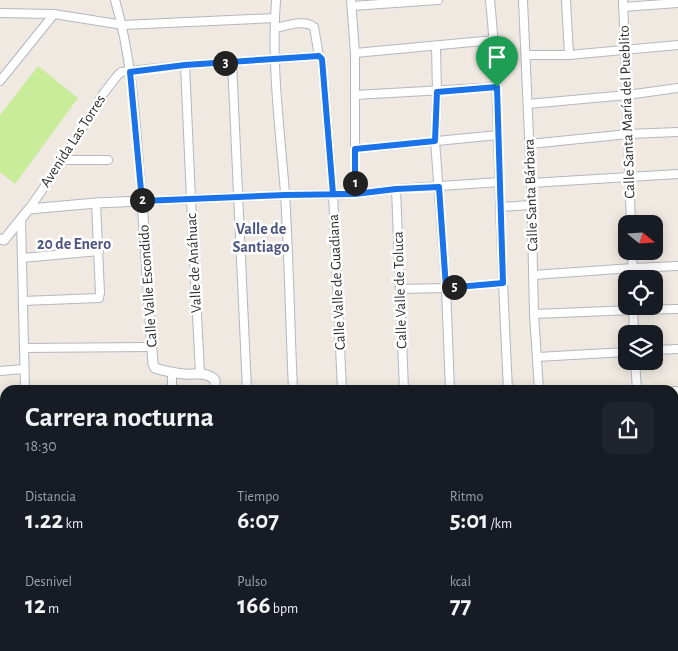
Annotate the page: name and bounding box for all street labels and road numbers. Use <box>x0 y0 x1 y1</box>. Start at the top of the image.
street label: Calle Santa María del Pueblito <box>616 25 638 199</box>
street label: Avenida Las Torres <box>38 92 108 190</box>
street label: Calle Santa Bárbara <box>522 138 540 252</box>
street label: Valle de Anáhuac <box>184 213 204 313</box>
street label: Calle Valle de Guadiana <box>326 214 348 350</box>
street label: Calle Valle Escondido <box>136 224 160 348</box>
street label: Calle Valle de Toluca <box>390 231 410 349</box>

